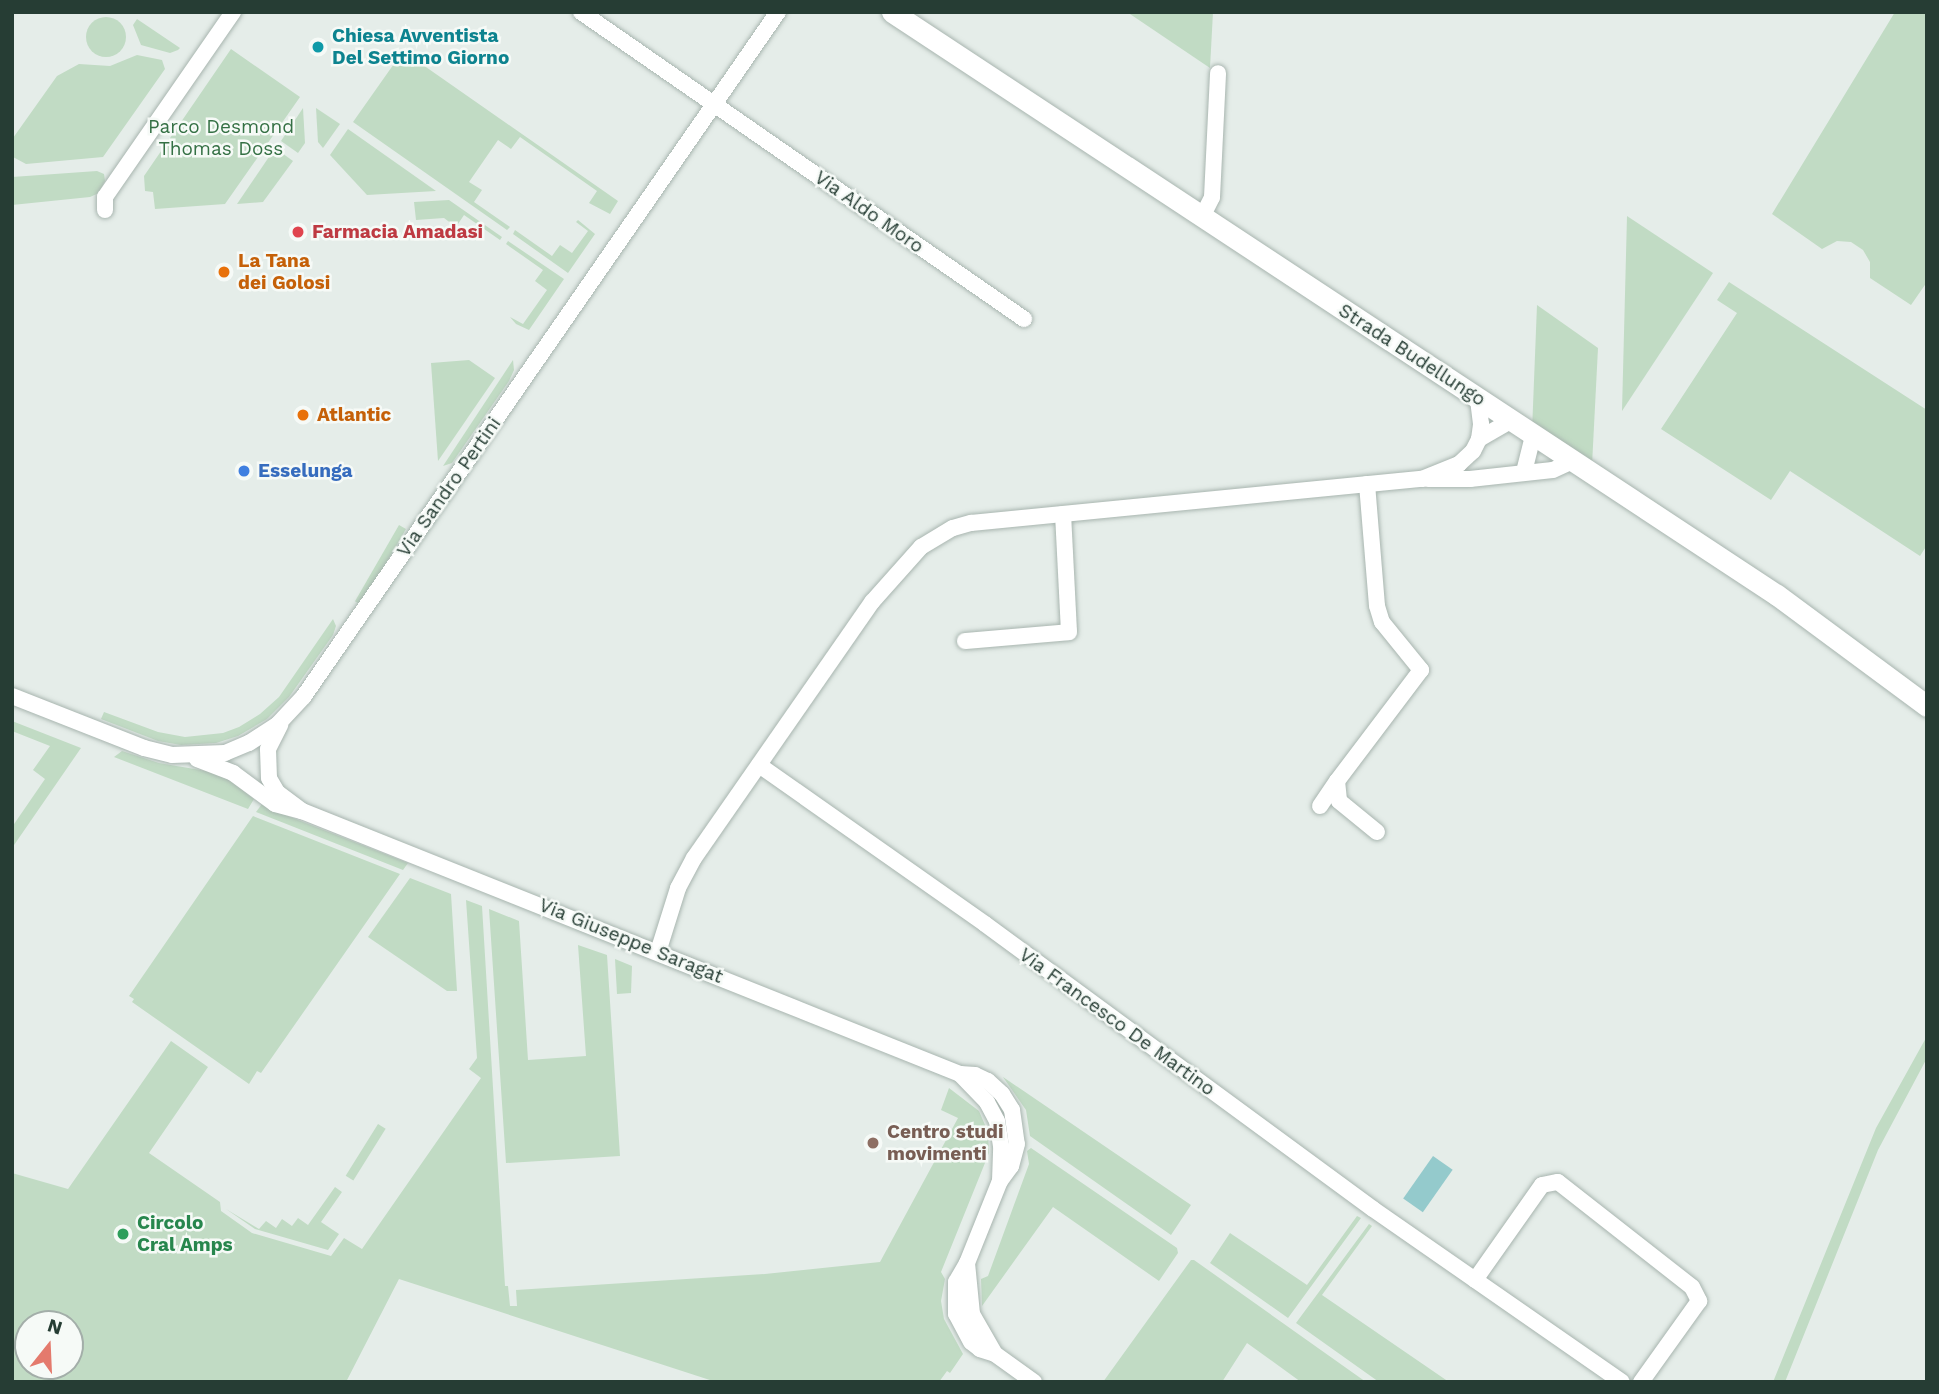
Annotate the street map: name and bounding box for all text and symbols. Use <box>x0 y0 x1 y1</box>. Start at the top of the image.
place label: Chiesa Avventista Del Settimo Giorno <box>332 25 510 69</box>
marker: Chiesa Avventista Del Settimo Giorno <box>310 39 326 55</box>
park label: Parco Desmond Thomas Doss <box>148 116 294 160</box>
street label: Via Aldo Moro <box>810 166 928 258</box>
place label: Farmacia Amadasi <box>312 221 484 243</box>
marker: Farmacia Amadasi <box>290 224 306 240</box>
place label: La Tana dei Golosi <box>238 250 330 294</box>
marker: La Tana dei Golosi <box>216 264 232 280</box>
street label: Strada Budellungo <box>1334 299 1490 411</box>
place label: Atlantic <box>317 404 391 426</box>
marker: Atlantic <box>295 407 311 423</box>
street label: Via Sandro Pertini <box>392 413 506 561</box>
place label: Esselunga <box>258 460 353 482</box>
marker: Esselunga <box>236 463 252 479</box>
street label: Via Giuseppe Saragat <box>535 894 727 988</box>
street label: Via Francesco De Martino <box>1014 943 1220 1101</box>
place label: Centro studi movimenti <box>887 1121 1003 1165</box>
marker: Centro studi movimenti <box>865 1135 881 1151</box>
place label: Circolo Cral Amps <box>137 1212 233 1256</box>
marker: Circolo Cral Amps <box>115 1226 131 1242</box>
north arrow <box>14 1310 84 1380</box>
text: N <box>45 1313 65 1340</box>

